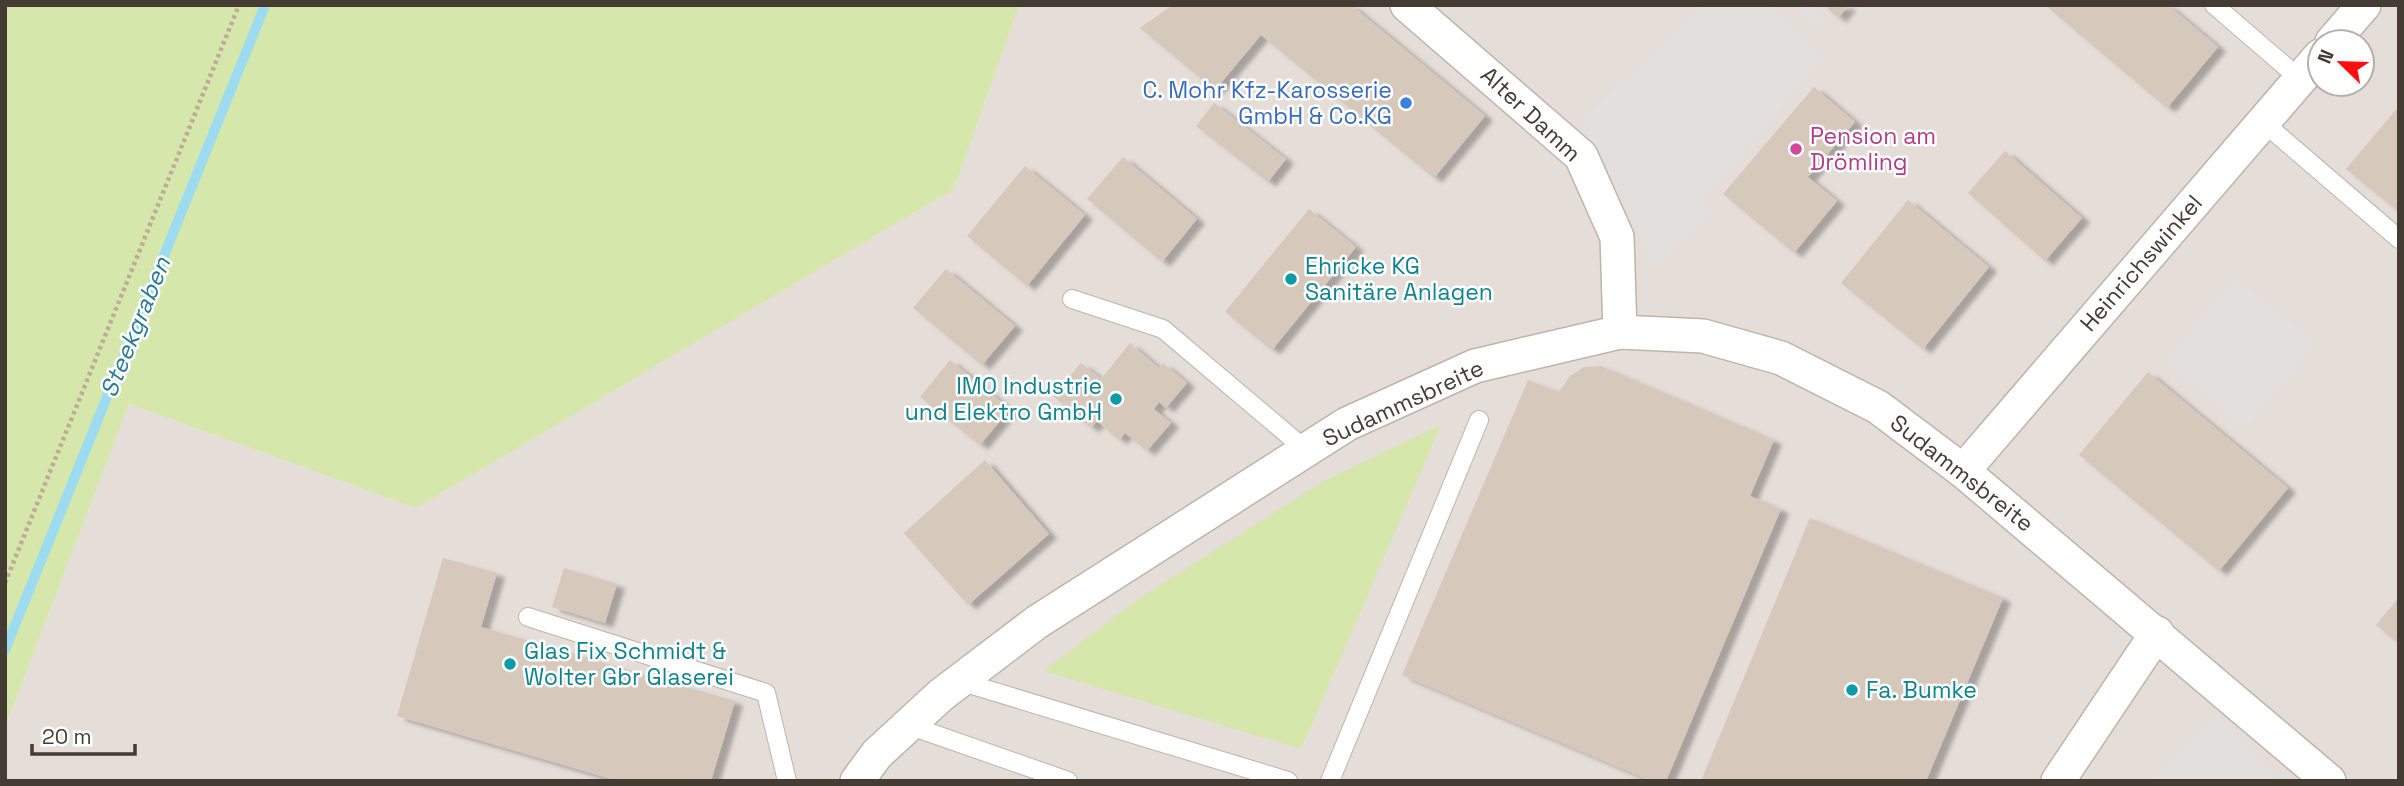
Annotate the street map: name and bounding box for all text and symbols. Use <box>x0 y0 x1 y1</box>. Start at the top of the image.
north arrow <box>2306 28 2376 98</box>
text: N <box>2312 46 2340 67</box>
street label: Alter Damm <box>1475 60 1587 168</box>
place label: C. Mohr Kfz-Karosserie GmbH & Co.KG <box>1142 75 1392 131</box>
marker: C. Mohr Kfz-Karosserie GmbH & Co.KG <box>1398 95 1414 111</box>
place label: Pension am Drömling <box>1810 121 1936 177</box>
marker: Pension am Drömling <box>1788 141 1804 157</box>
street label: Heinrichswinkel <box>2073 188 2209 338</box>
water label: Steekgraben <box>93 251 178 402</box>
place label: Ehricke KG Sanitäre Anlagen <box>1305 251 1493 307</box>
marker: Ehricke KG Sanitäre Anlagen <box>1283 271 1299 287</box>
street label: Sudammsbreite <box>1318 353 1488 453</box>
place label: IMO Industrie und Elektro GmbH <box>905 371 1102 427</box>
marker: IMO Industrie und Elektro GmbH <box>1108 391 1124 407</box>
street label: Sudammsbreite <box>1884 408 2040 538</box>
place label: Glas Fix Schmidt & Wolter Gbr Glaserei <box>524 636 734 692</box>
marker: Glas Fix Schmidt & Wolter Gbr Glaserei <box>502 656 518 672</box>
place label: Fa. Bumke <box>1866 675 1977 705</box>
marker: Fa. Bumke <box>1844 682 1860 698</box>
scale bar <box>32 712 135 756</box>
text: 20 m <box>42 723 92 750</box>

